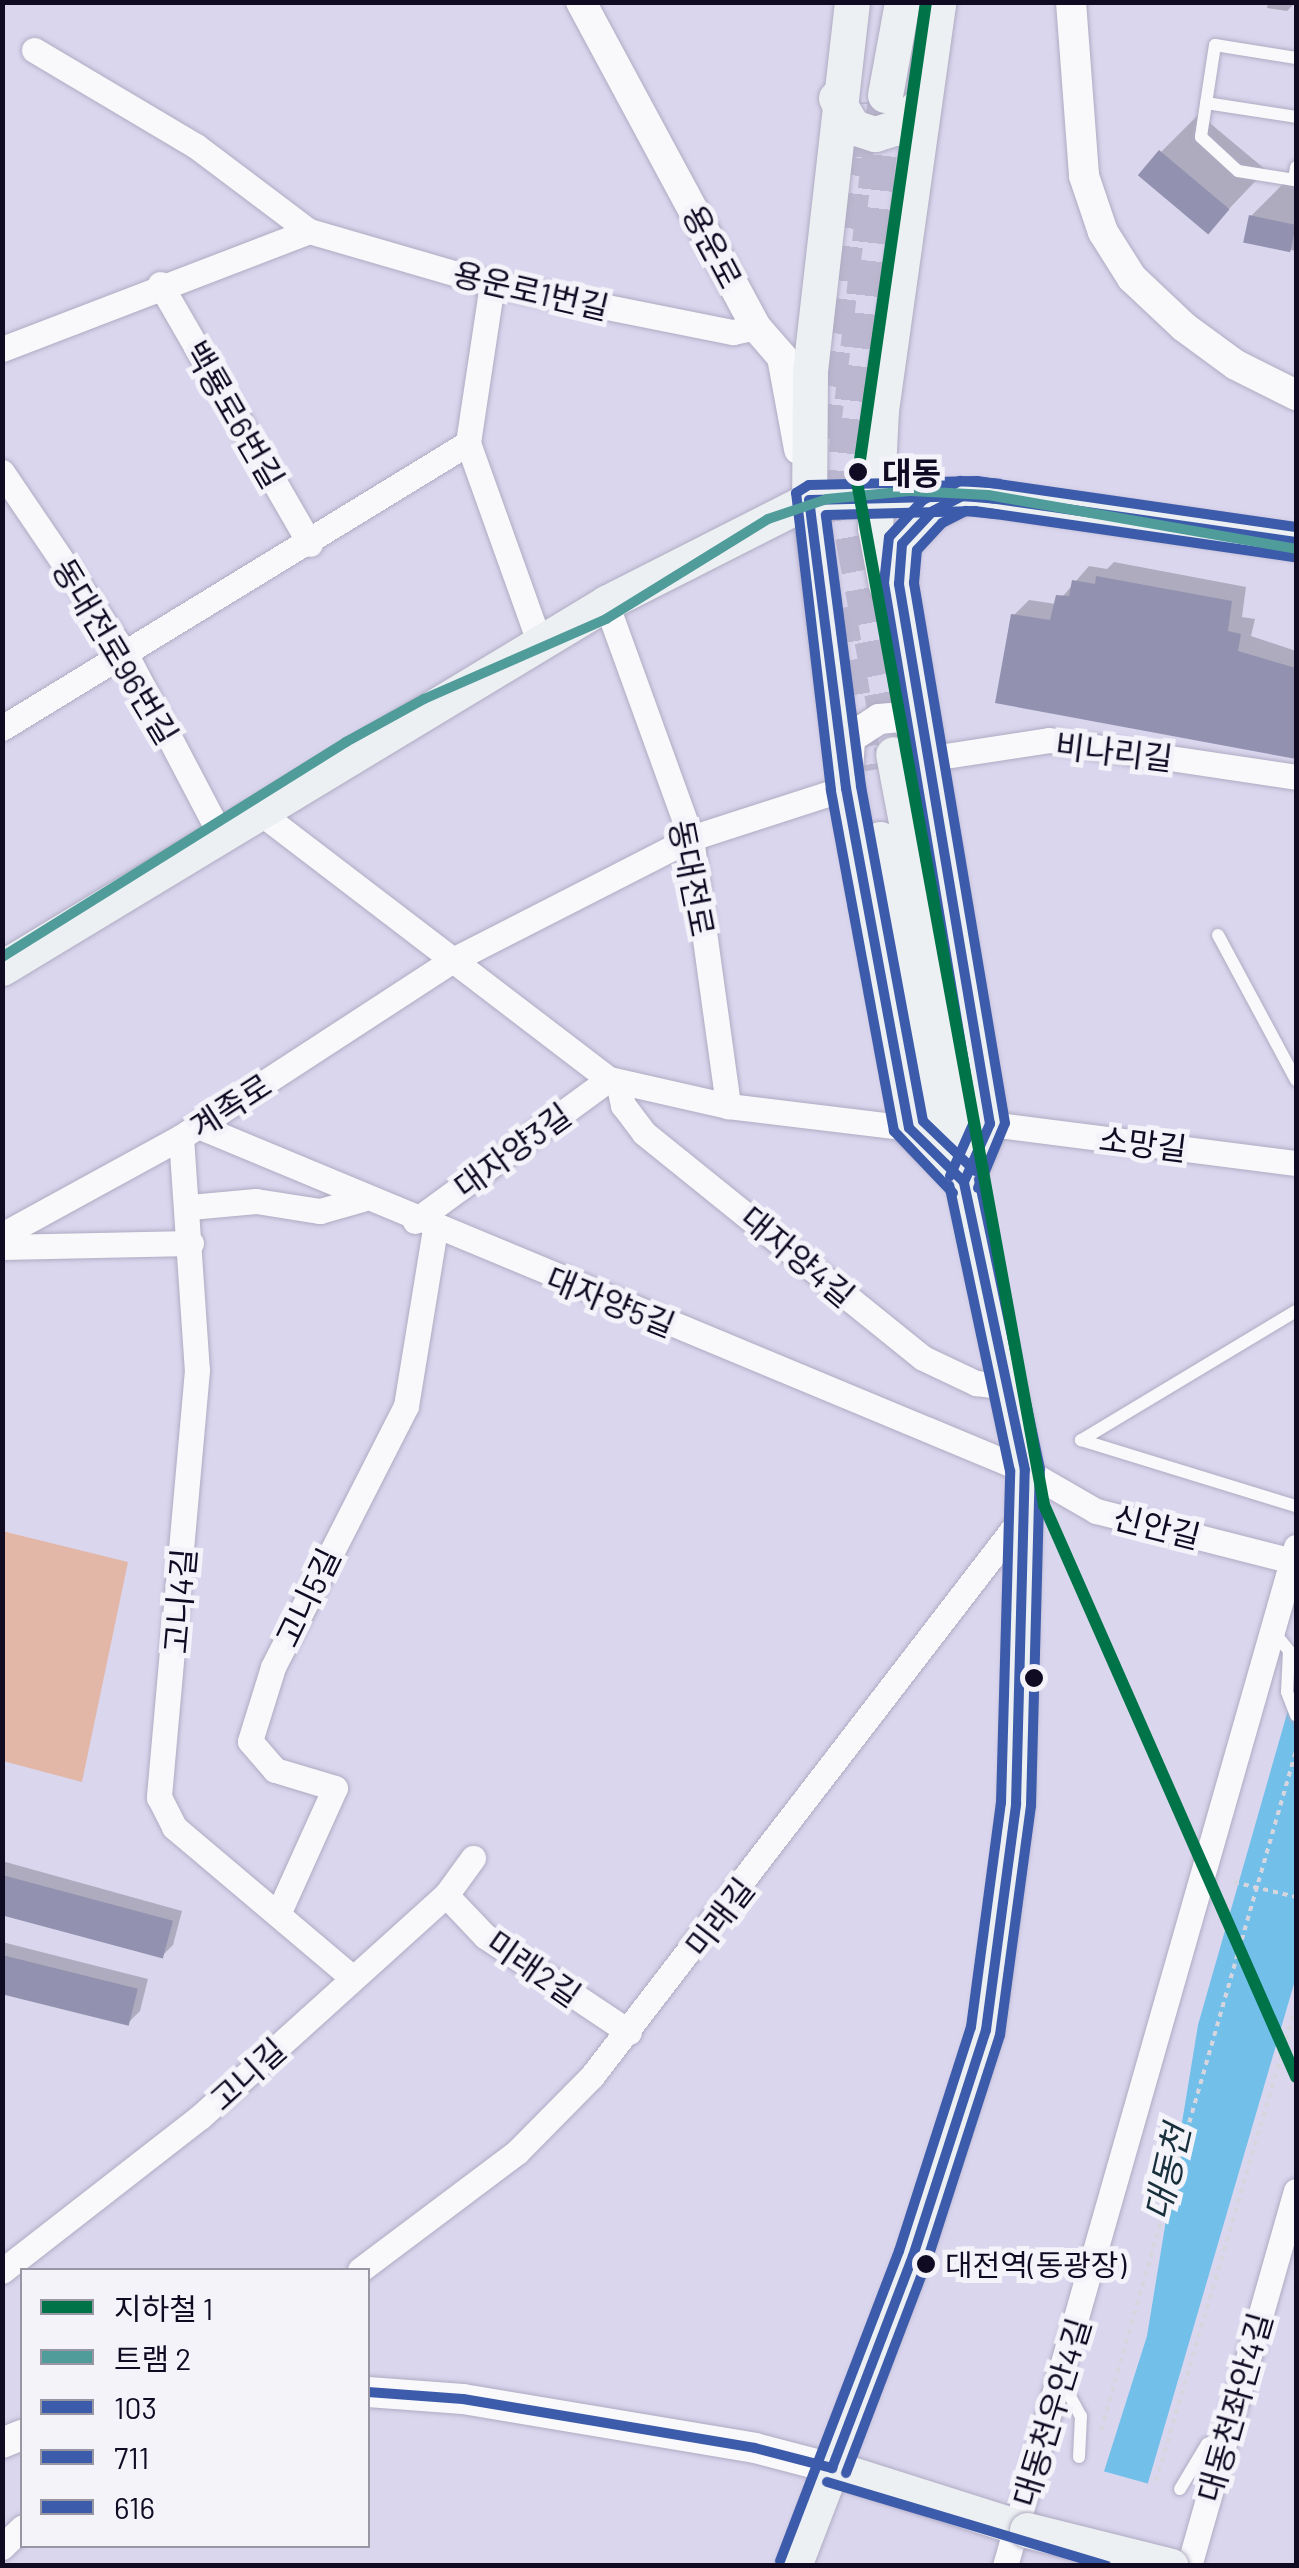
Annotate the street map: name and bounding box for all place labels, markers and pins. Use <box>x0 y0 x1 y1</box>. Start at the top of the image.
place label: 대동 <box>882 453 941 491</box>
marker: 대동 <box>843 457 873 487</box>
unlabelled marker <box>1024 1668 1044 1688</box>
place label: 대전역(동광장) <box>945 2246 1126 2282</box>
marker: 대전역(동광장) <box>916 2254 936 2274</box>

